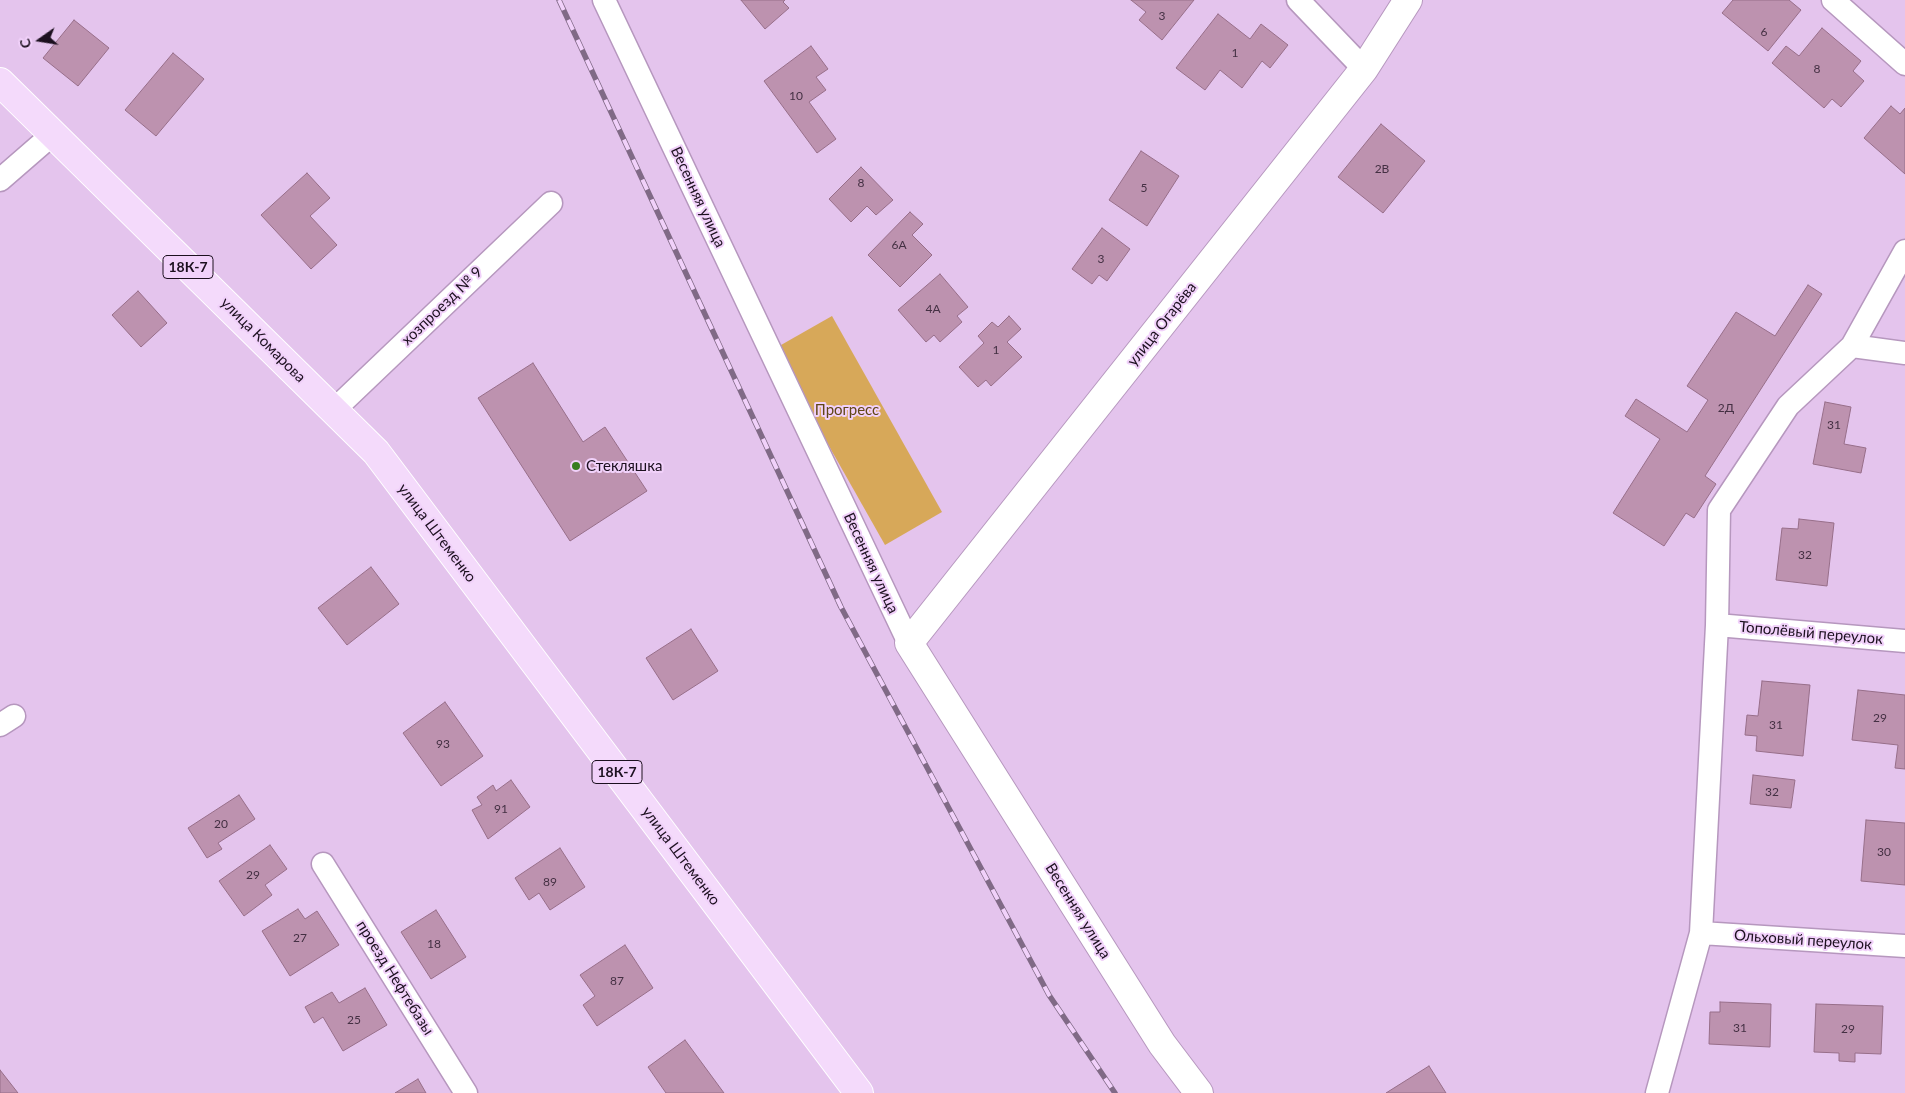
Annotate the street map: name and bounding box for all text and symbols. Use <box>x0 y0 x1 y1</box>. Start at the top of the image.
house number: 3 <box>1159 9 1165 23</box>
north arrow <box>15 15 65 65</box>
house number: 6 <box>1761 25 1767 39</box>
text: С <box>16 37 34 50</box>
house number: 1 <box>1232 46 1238 60</box>
house number: 8 <box>1814 62 1820 76</box>
house number: 10 <box>789 89 803 103</box>
street label: Весенняя улица <box>667 144 729 250</box>
house number: 2В <box>1375 162 1389 176</box>
house number: 8 <box>858 176 864 190</box>
house number: 5 <box>1141 181 1147 195</box>
house number: 6А <box>891 238 907 252</box>
house number: 3 <box>1098 252 1104 266</box>
road number: 18К-7 <box>163 256 213 278</box>
street label: хозпроезд № 9 <box>398 263 486 349</box>
street label: улица Огарёва <box>1124 278 1200 370</box>
street label: улица Комарова <box>217 294 309 386</box>
house number: 4А <box>925 302 941 316</box>
house number: 1 <box>993 343 999 357</box>
park label: Прогресс <box>815 401 879 419</box>
house number: 2Д <box>1718 401 1734 415</box>
house number: 31 <box>1827 418 1841 432</box>
place label: Стекляшка <box>586 457 662 475</box>
marker: Стекляшка <box>570 460 582 472</box>
street label: улица Штеменко <box>394 480 480 586</box>
street label: Весенняя улица <box>840 510 902 616</box>
house number: 32 <box>1798 548 1812 562</box>
street label: Тополёвый переулок <box>1738 618 1884 648</box>
house number: 29 <box>1873 711 1887 725</box>
house number: 31 <box>1769 718 1783 732</box>
house number: 93 <box>436 737 450 751</box>
road number: 18К-7 <box>592 760 642 784</box>
house number: 32 <box>1765 785 1779 799</box>
house number: 91 <box>494 802 508 816</box>
street label: улица Штеменко <box>638 803 724 909</box>
house number: 20 <box>214 817 228 831</box>
house number: 30 <box>1877 845 1891 859</box>
street label: Весенняя улица <box>1042 860 1114 962</box>
house number: 29 <box>246 868 260 882</box>
house number: 89 <box>543 875 557 889</box>
street label: проезд Нефтебазы <box>353 917 437 1039</box>
street label: Ольховый переулок <box>1734 926 1872 954</box>
house number: 27 <box>293 931 307 945</box>
house number: 18 <box>427 937 441 951</box>
house number: 87 <box>610 974 624 988</box>
house number: 25 <box>347 1013 361 1027</box>
house number: 31 <box>1733 1021 1747 1035</box>
house number: 29 <box>1841 1022 1855 1036</box>

